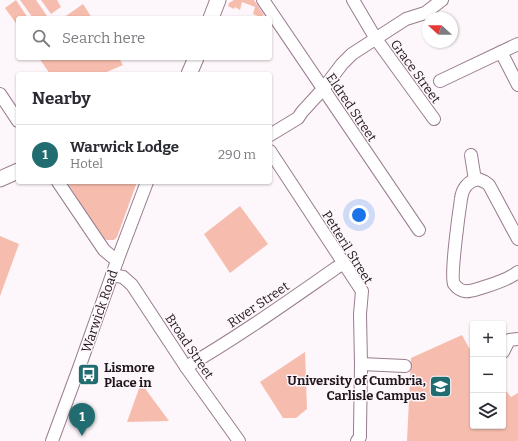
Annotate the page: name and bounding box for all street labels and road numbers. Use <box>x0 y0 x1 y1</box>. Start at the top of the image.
street label: Grace Street <box>388 37 444 106</box>
street label: Eldred Street <box>323 70 380 145</box>
street label: Petteril Street <box>319 208 376 287</box>
street label: Warwick Road <box>78 268 121 354</box>
street label: River Street <box>225 278 292 330</box>
street label: Broad Street <box>162 311 217 382</box>

